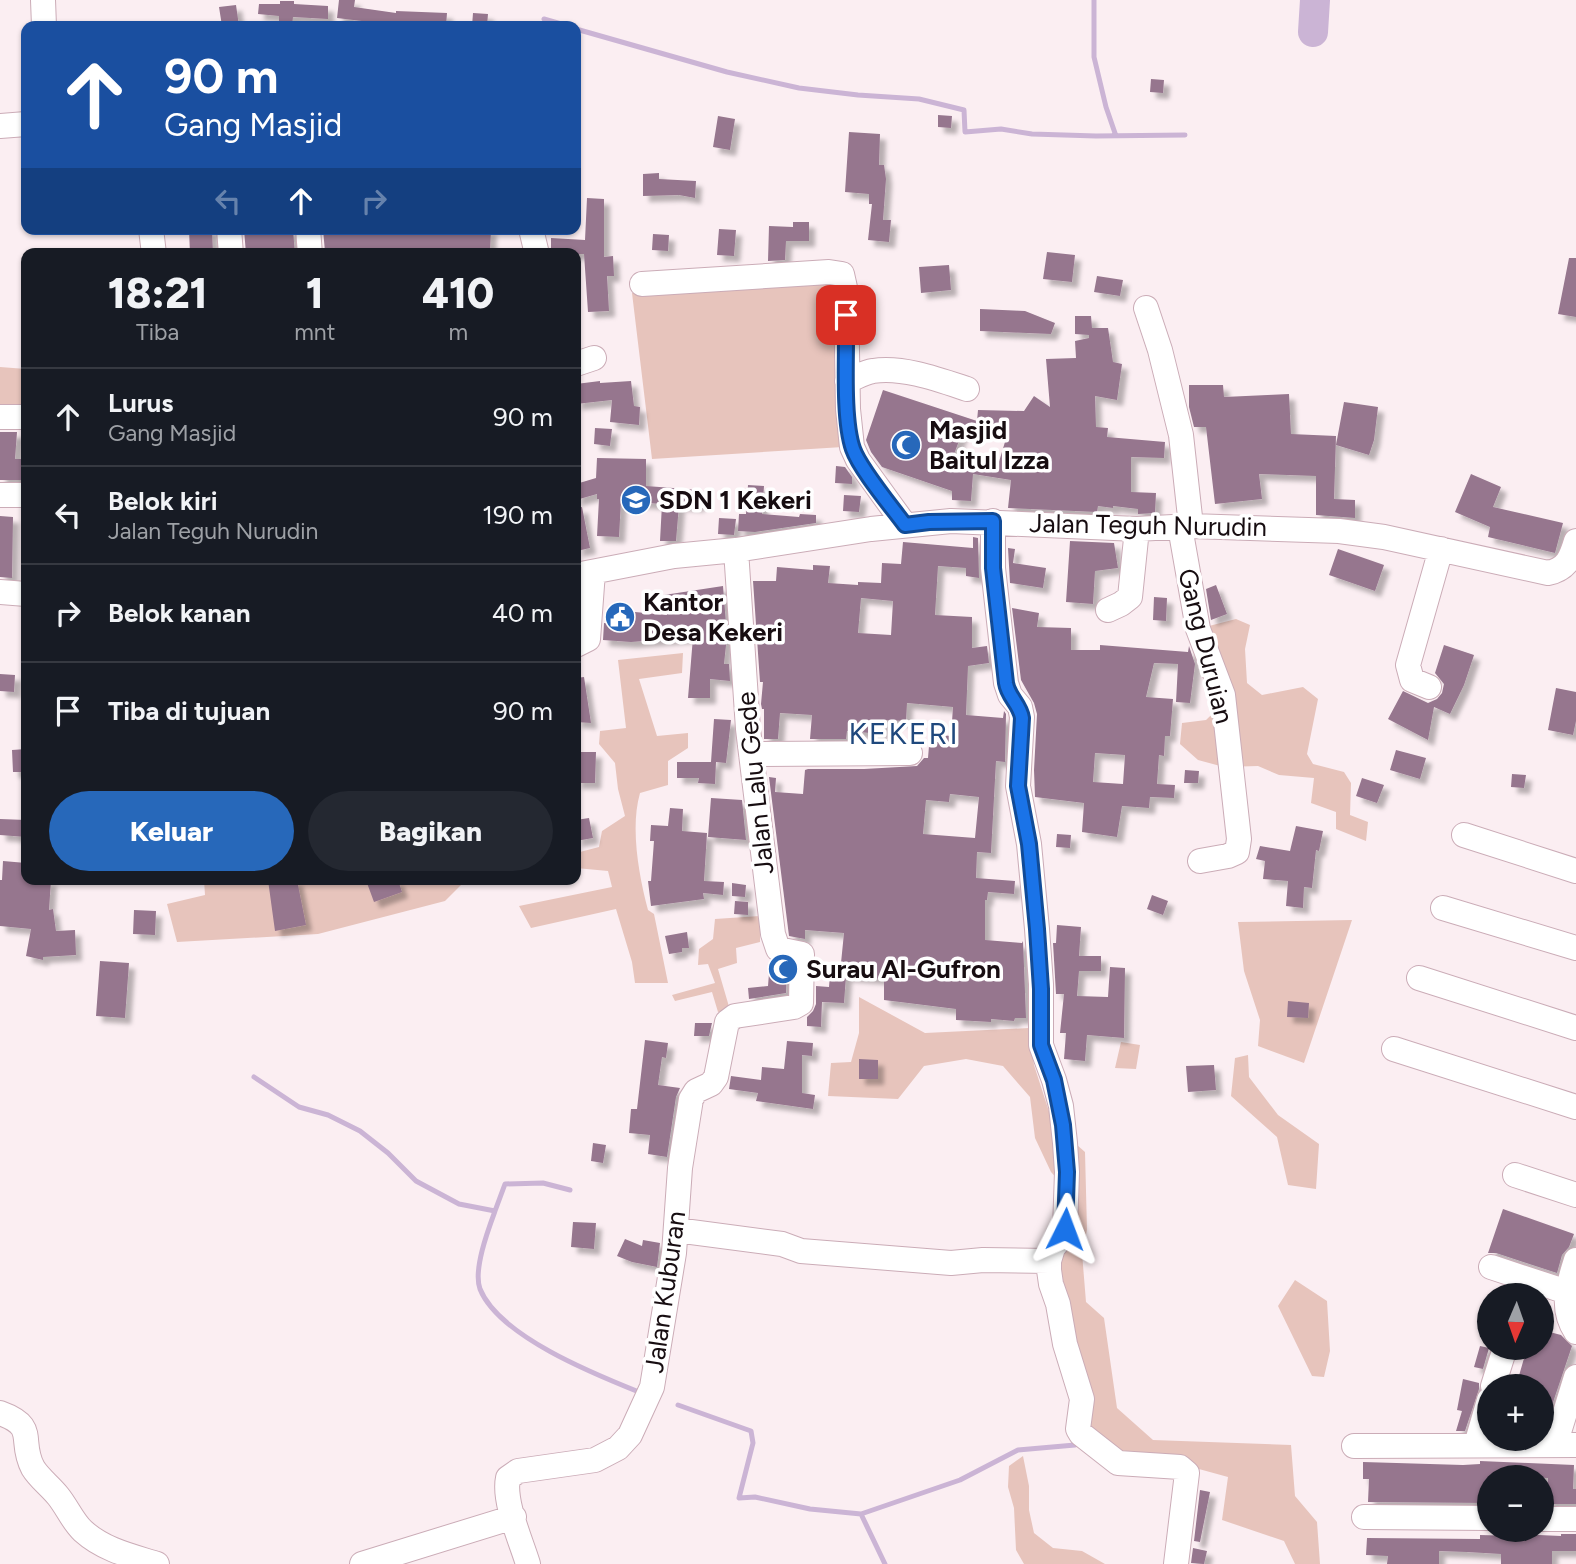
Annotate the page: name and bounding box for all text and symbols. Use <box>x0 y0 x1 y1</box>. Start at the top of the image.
text: 90 m <box>164 46 279 105</box>
icon: ahead <box>49 49 140 140</box>
text: Gang Masjid <box>164 106 342 144</box>
icon: left <box>209 182 247 220</box>
icon: ahead <box>282 182 320 220</box>
icon: right <box>355 182 393 220</box>
text: 18:21 <box>108 268 208 319</box>
text: 1 <box>306 268 324 319</box>
text: 410 <box>422 268 494 319</box>
pin <box>816 285 876 345</box>
icon: arrive <box>827 296 865 334</box>
text: Tiba <box>136 318 179 346</box>
text: mnt <box>294 318 335 346</box>
text: m <box>448 318 468 346</box>
text: Lurus <box>108 387 173 419</box>
icon: ahead <box>49 398 87 436</box>
text: 90 m <box>493 401 553 433</box>
place label: Masjid Baitul Izza <box>929 414 1050 476</box>
text: Gang Masjid <box>108 419 236 447</box>
mosque icon: Masjid Baitul Izza <box>889 428 923 462</box>
school or university icon: SDN 1 Kekeri <box>619 483 653 517</box>
place label: SDN 1 Kekeri <box>659 484 812 516</box>
text: Belok kiri <box>108 485 217 517</box>
icon: left <box>49 496 87 534</box>
text: 190 m <box>482 499 553 531</box>
street label: Jalan Teguh Nurudin <box>1029 507 1267 543</box>
text: Jalan Teguh Nurudin <box>108 517 318 545</box>
street label: Gang Duruian <box>1171 565 1241 727</box>
place label: Kantor Desa Kekeri <box>643 586 783 648</box>
icon: right <box>49 594 87 632</box>
text: Belok kanan <box>108 597 251 629</box>
text: 40 m <box>492 597 553 629</box>
public building icon: Kantor Desa Kekeri <box>603 600 637 634</box>
street label: Jalan Lalu Gede <box>730 690 780 876</box>
icon: arrive <box>49 692 87 730</box>
text: Tiba di tujuan <box>108 695 270 727</box>
text: 90 m <box>493 695 553 727</box>
district label: KEKERI <box>848 715 960 752</box>
button: Keluar <box>49 791 294 871</box>
button: Bagikan <box>308 791 553 871</box>
mosque icon: Surau Al-Gufron <box>766 952 800 986</box>
place label: Surau Al-Gufron <box>806 953 1001 985</box>
position arrow <box>1028 1192 1102 1266</box>
street label: Jalan Kuburan <box>638 1209 692 1375</box>
north arrow <box>1477 1283 1554 1360</box>
map controls <box>1477 1283 1554 1542</box>
button: + <box>1477 1374 1554 1451</box>
button: − <box>1477 1465 1554 1542</box>

